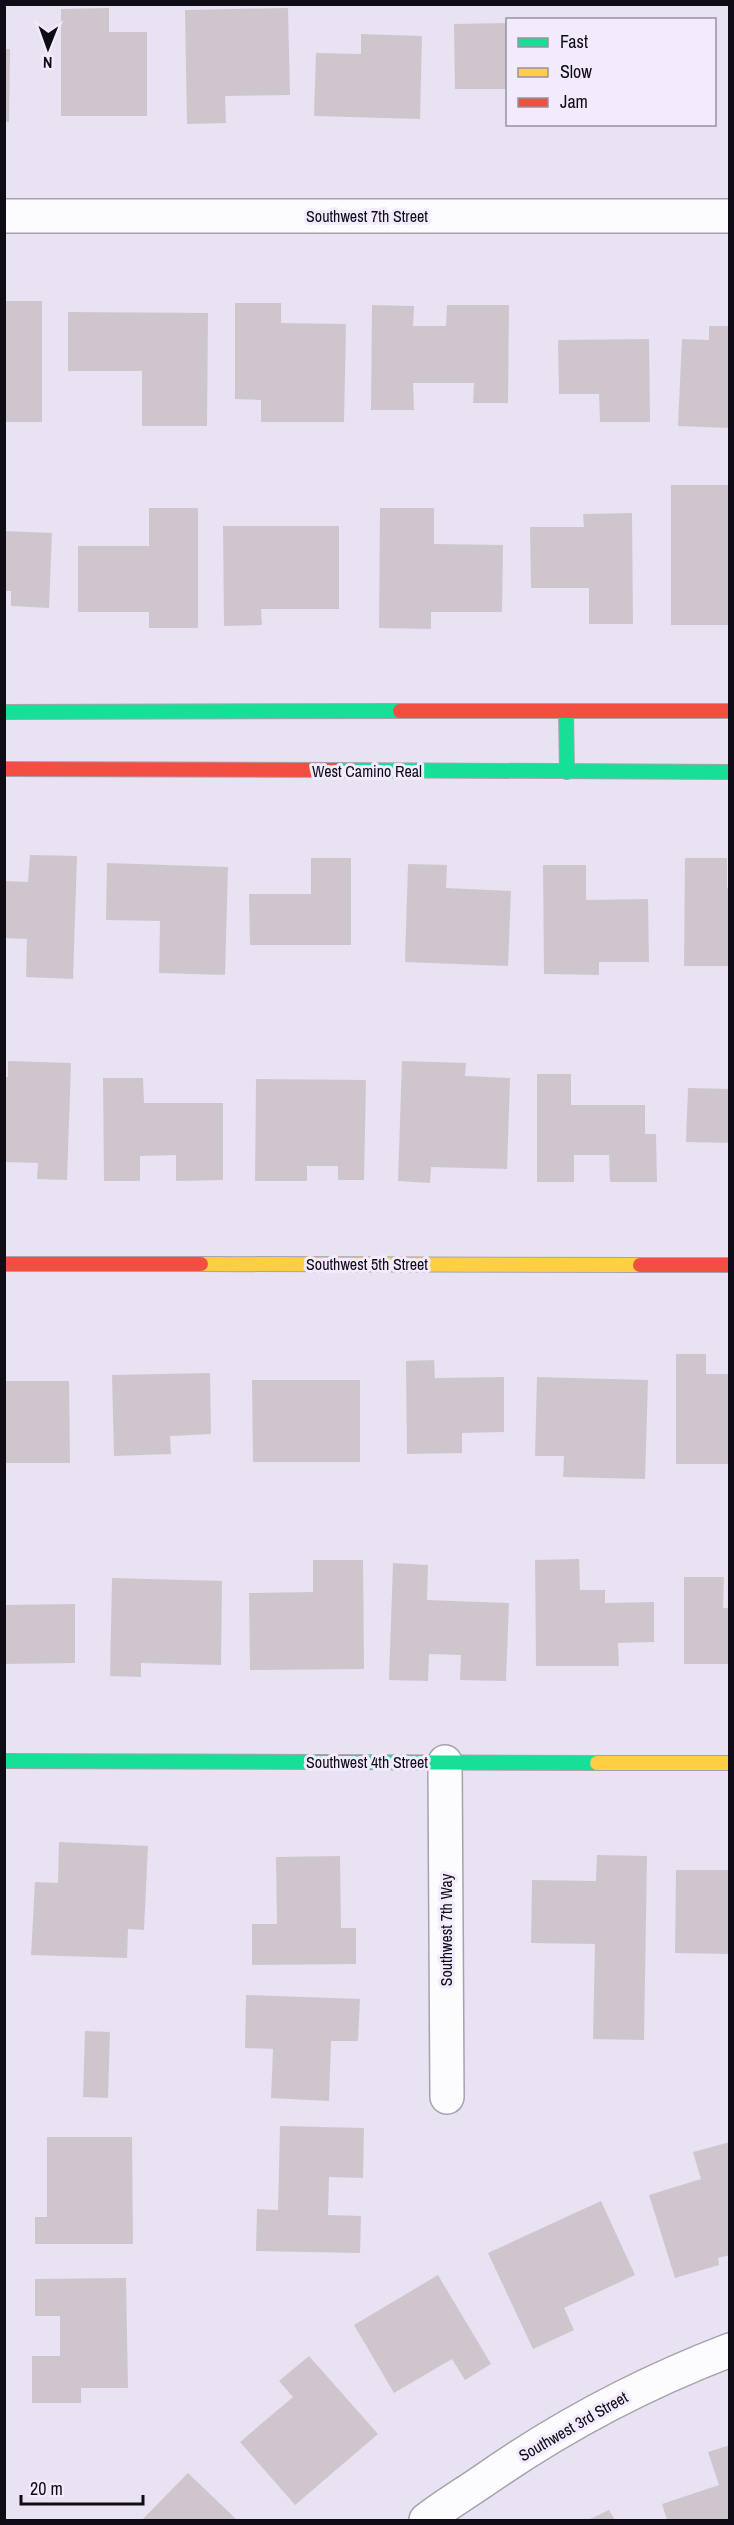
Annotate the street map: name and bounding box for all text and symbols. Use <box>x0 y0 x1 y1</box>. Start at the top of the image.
north arrow <box>18 18 78 78</box>
legend <box>506 18 716 126</box>
text: Fast <box>560 29 588 54</box>
text: N <box>43 52 53 74</box>
text: Slow <box>560 59 592 84</box>
text: Jam <box>560 89 588 114</box>
street label: Southwest 7th Street <box>306 205 428 227</box>
street label: West Camino Real <box>312 760 422 782</box>
street label: Southwest 5th Street <box>306 1253 428 1275</box>
street label: Southwest 4th Street <box>306 1751 428 1773</box>
street label: Southwest 7th Way <box>435 1873 457 1986</box>
street label: Southwest 3rd Street <box>514 2386 632 2466</box>
scale bar <box>21 2468 142 2506</box>
text: 20 m <box>30 2476 63 2501</box>

